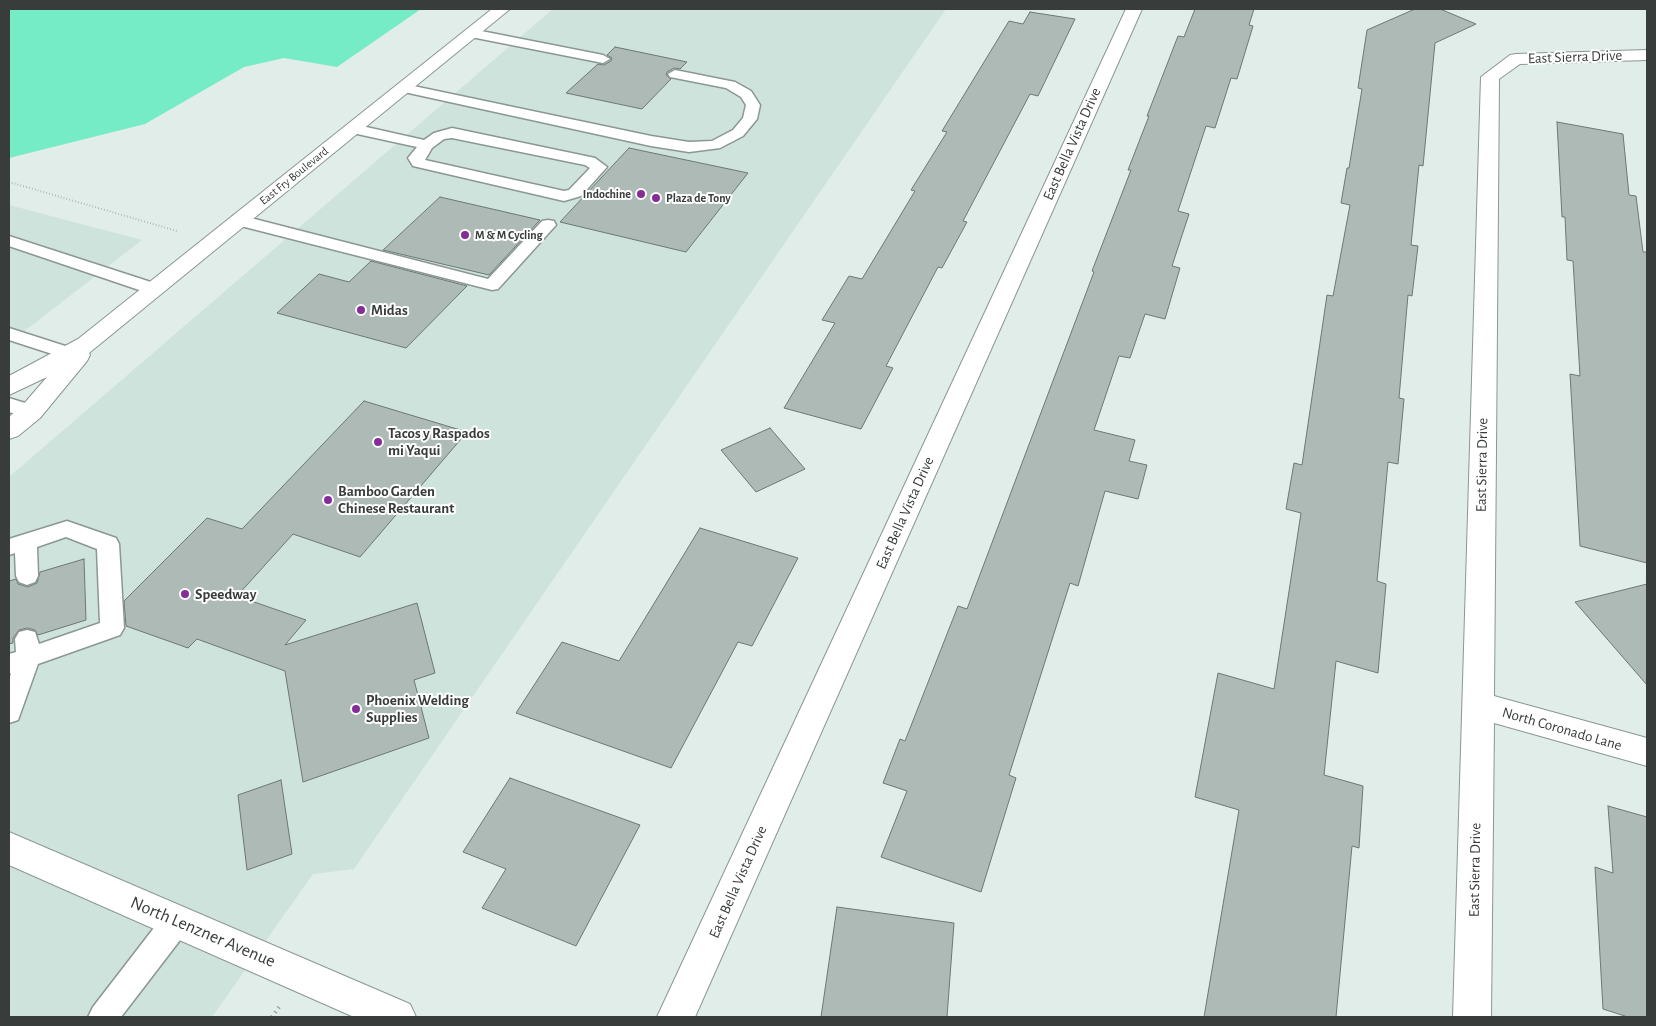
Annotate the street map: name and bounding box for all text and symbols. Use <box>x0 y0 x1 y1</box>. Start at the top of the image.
street label: East Sierra Drive <box>1527 46 1623 68</box>
street label: East Bella Vista Drive <box>1039 85 1105 203</box>
street label: East Fry Boulevard <box>257 144 331 208</box>
place label: Indochine <box>583 187 631 201</box>
marker: Indochine <box>635 188 647 200</box>
place label: Plaza de Tony <box>666 191 731 205</box>
marker: Plaza de Tony <box>650 192 662 204</box>
place label: M & M Cycling <box>475 228 543 242</box>
marker: M & M Cycling <box>459 229 471 241</box>
place label: Midas <box>371 301 408 319</box>
marker: Midas <box>355 304 367 316</box>
street label: East Sierra Drive <box>1472 418 1492 512</box>
place label: Tacos y Raspados mi Yaqui <box>388 424 490 459</box>
marker: Tacos y Raspados mi Yaqui <box>372 436 384 448</box>
street label: East Bella Vista Drive <box>872 454 938 572</box>
place label: Bamboo Garden Chinese Restaurant <box>338 482 454 517</box>
marker: Bamboo Garden Chinese Restaurant <box>322 494 334 506</box>
place label: Speedway <box>195 585 256 603</box>
marker: Speedway <box>179 588 191 600</box>
place label: Phoenix Welding Supplies <box>366 691 469 726</box>
marker: Phoenix Welding Supplies <box>350 703 362 715</box>
street label: North Coronado Lane <box>1500 703 1624 755</box>
street label: East Bella Vista Drive <box>705 823 771 941</box>
street label: East Sierra Drive <box>1465 823 1485 917</box>
street label: North Lenzner Avenue <box>127 892 279 972</box>

